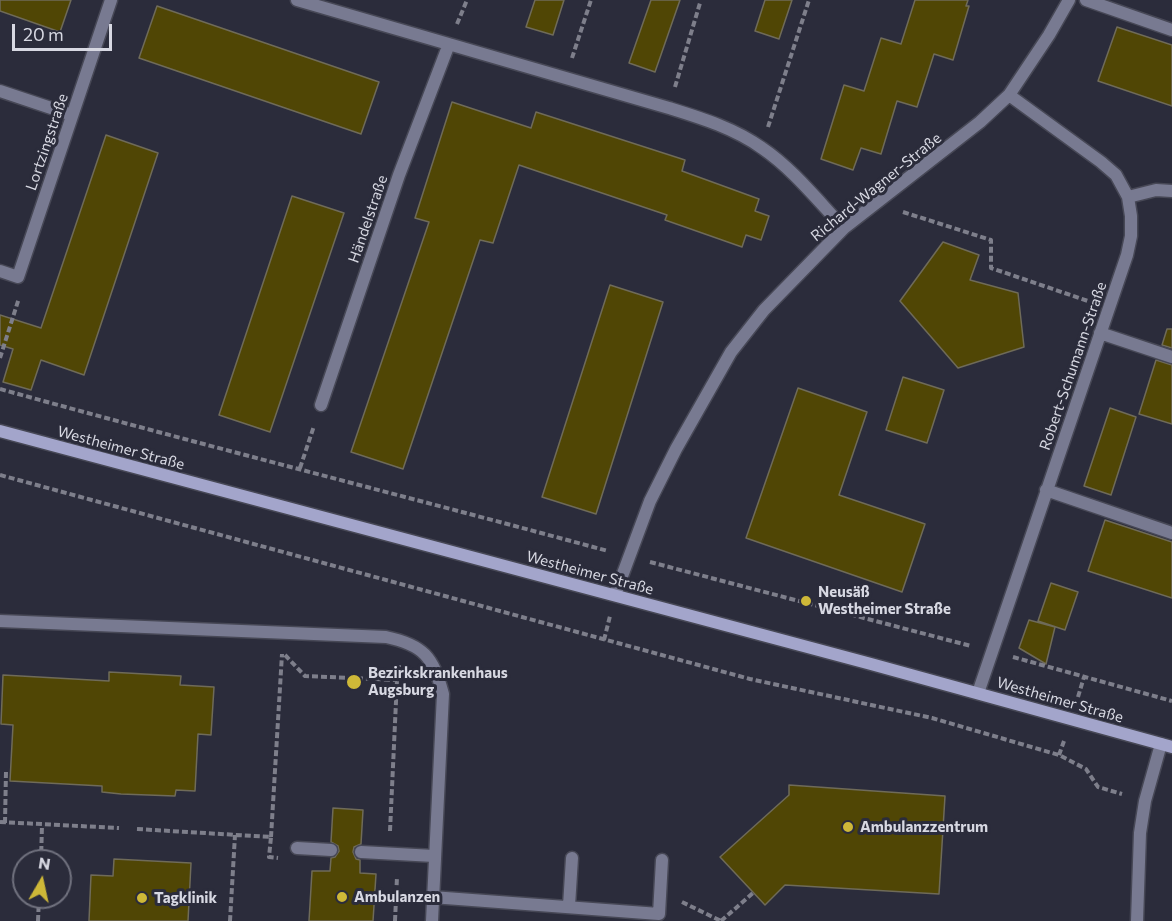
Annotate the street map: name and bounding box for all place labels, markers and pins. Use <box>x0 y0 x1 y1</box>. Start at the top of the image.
place label: Neusäß Westheimer Straße <box>818 583 951 618</box>
marker: Neusäß Westheimer Straße <box>799 594 813 608</box>
place label: Bezirkskrankenhaus Augsburg <box>368 664 508 699</box>
marker: Bezirkskrankenhaus Augsburg <box>345 673 363 691</box>
place label: Ambulanzzentrum <box>860 818 988 836</box>
marker: Ambulanzzentrum <box>841 820 855 834</box>
place label: Ambulanzen <box>354 888 440 906</box>
place label: Tagklinik <box>154 889 217 907</box>
marker: Ambulanzen <box>335 890 349 904</box>
marker: Tagklinik <box>135 891 149 905</box>

